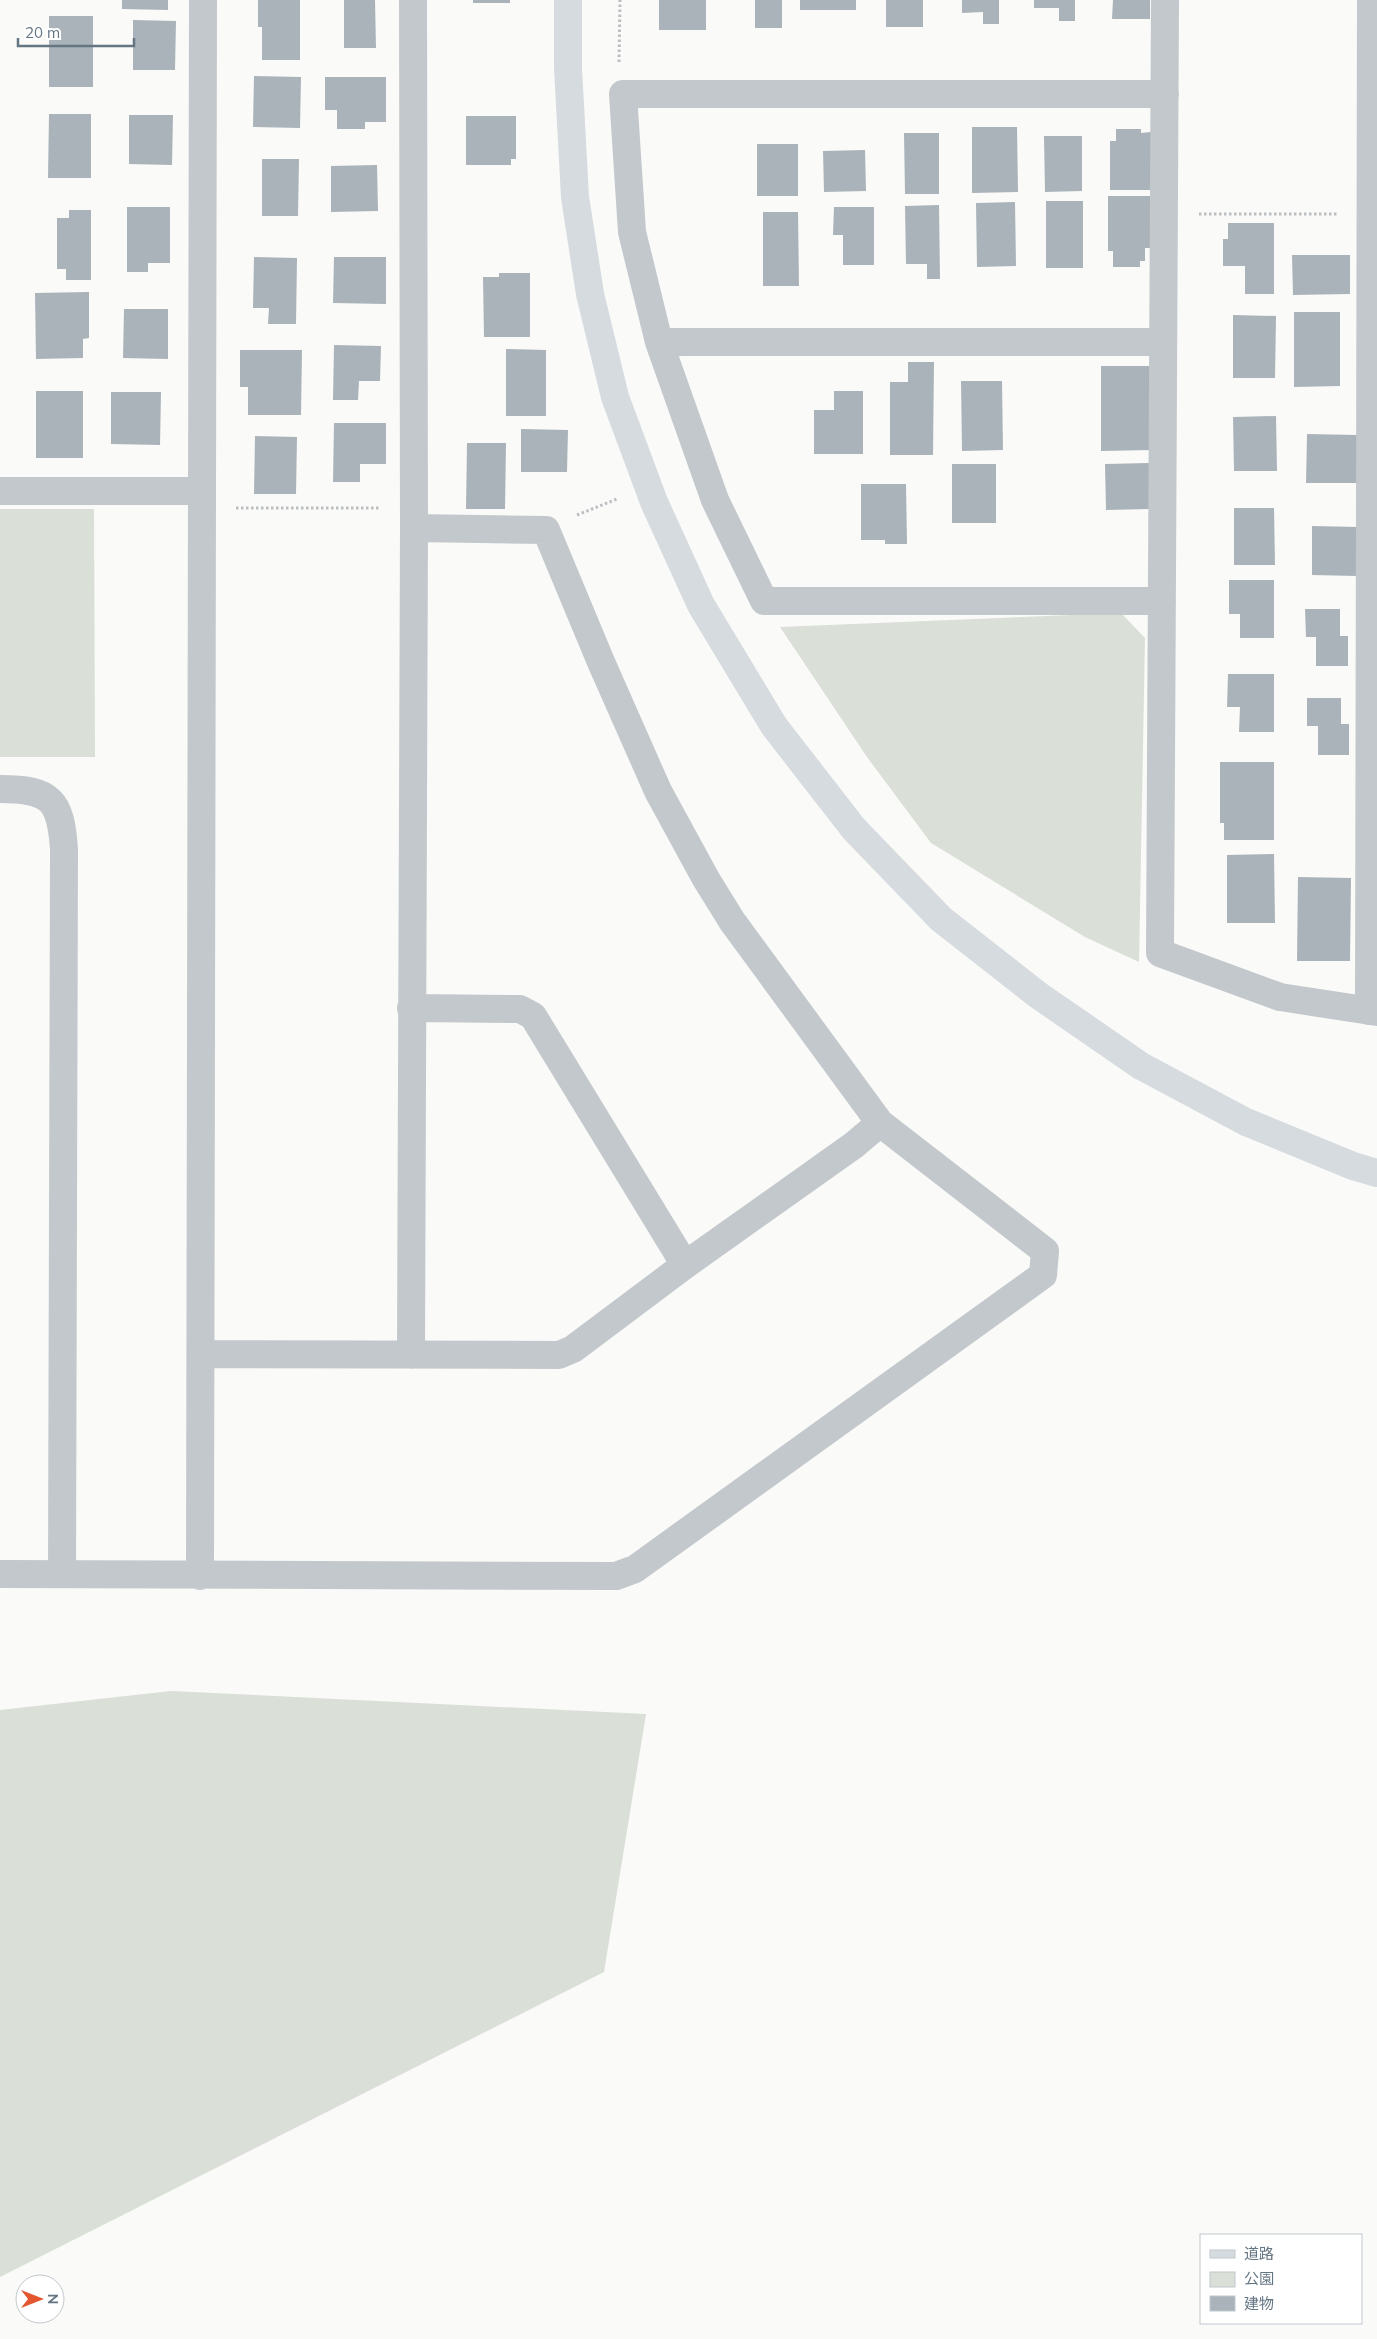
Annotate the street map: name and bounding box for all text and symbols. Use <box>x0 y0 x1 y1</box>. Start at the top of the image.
scale bar <box>18 15 134 47</box>
text: 20 m <box>25 23 60 42</box>
legend <box>1200 2234 1362 2324</box>
text: 道路 <box>1244 2244 1274 2263</box>
text: 公園 <box>1244 2269 1274 2288</box>
north arrow <box>15 2274 65 2324</box>
text: N <box>44 2294 62 2304</box>
text: 建物 <box>1244 2294 1274 2313</box>

